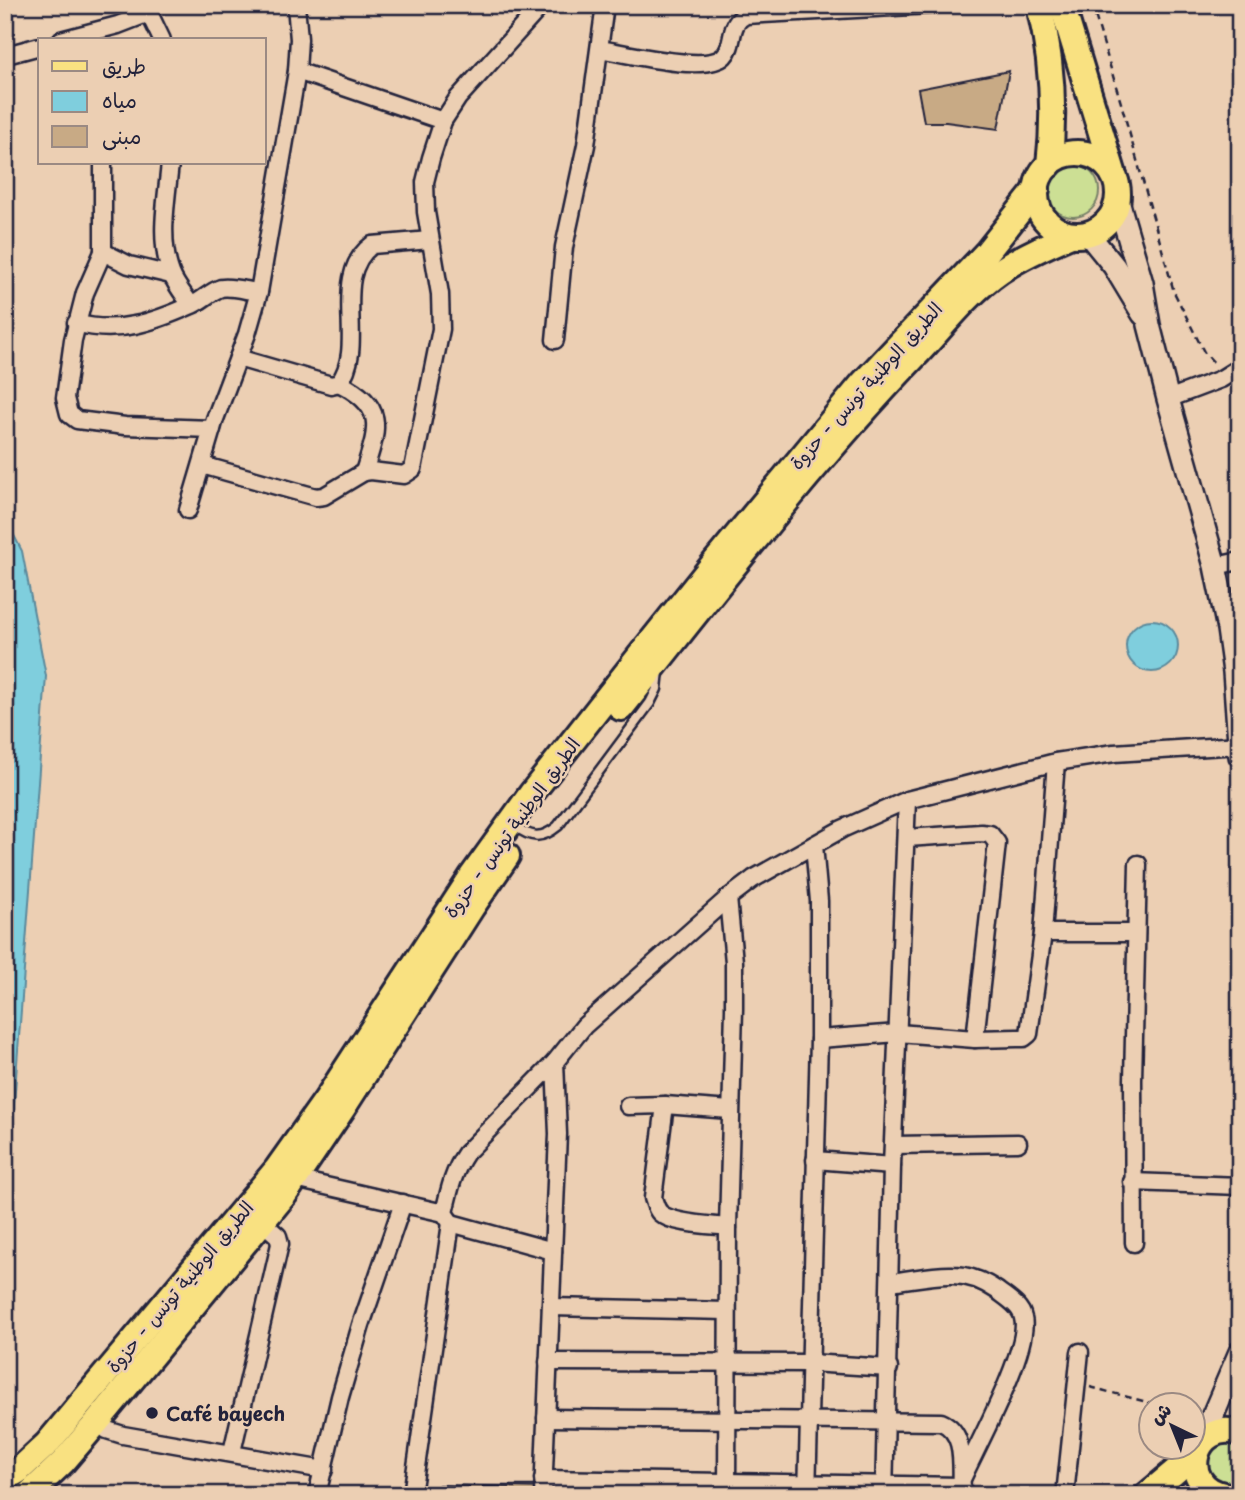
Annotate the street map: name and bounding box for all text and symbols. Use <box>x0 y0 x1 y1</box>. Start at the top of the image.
legend <box>38 38 266 164</box>
text: طريق <box>102 49 146 81</box>
text: مياه <box>102 83 137 115</box>
text: مبنى <box>102 119 141 151</box>
street label: الطريق الوطنية تونس - حزوة <box>782 295 948 475</box>
street label: الطريق الوطنية تونس - حزوة <box>436 731 586 923</box>
street label: الطريق الوطنية تونس - حزوة <box>99 1194 259 1378</box>
north arrow <box>1136 1392 1206 1462</box>
text: ش <box>1143 1395 1177 1430</box>
place label: Café bayech <box>166 1399 285 1427</box>
marker: Café bayech <box>144 1405 160 1421</box>

